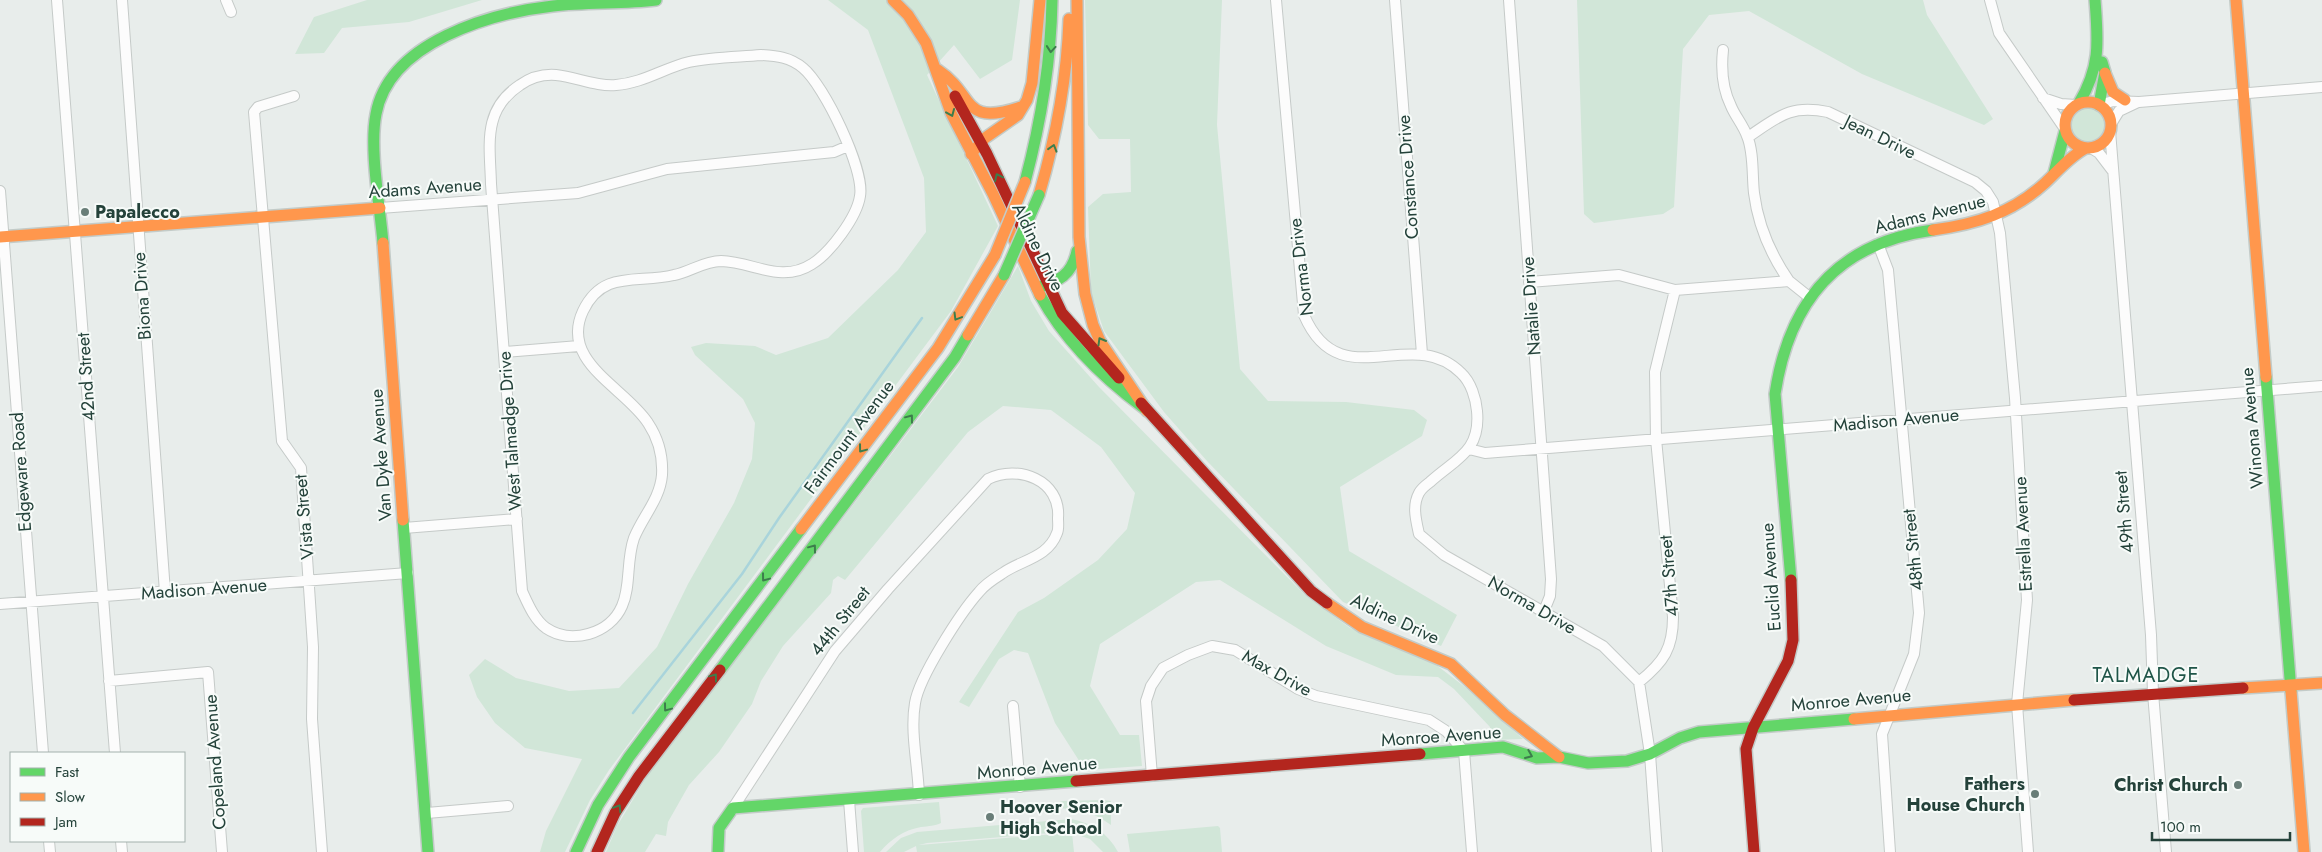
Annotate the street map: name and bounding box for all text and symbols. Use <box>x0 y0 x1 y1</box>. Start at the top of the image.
one-way arrow <box>1046 45 1057 53</box>
one-way arrow <box>945 108 956 117</box>
street label: Jean Drive <box>1838 108 1920 166</box>
street label: Constance Drive <box>1391 114 1425 240</box>
one-way arrow <box>1047 144 1057 152</box>
street label: Adams Avenue <box>367 171 483 205</box>
one-way arrow <box>993 173 1004 182</box>
street label: Adams Avenue <box>1872 188 1988 240</box>
place label: Papalecco <box>95 199 180 225</box>
street label: Aldine Drive <box>1005 199 1071 295</box>
marker: Papalecco <box>79 206 91 218</box>
street label: Norma Drive <box>1282 217 1320 317</box>
street label: Biona Drive <box>126 251 158 341</box>
street label: Natalie Drive <box>1515 256 1547 356</box>
one-way arrow <box>954 311 963 320</box>
street label: 42nd Street <box>70 331 102 422</box>
one-way arrow <box>1098 338 1108 347</box>
street label: West Talmadge Drive <box>491 350 529 512</box>
street label: Winona Avenue <box>2234 366 2270 490</box>
street label: Fairmount Avenue <box>798 375 900 499</box>
street label: Van Dyke Avenue <box>363 388 399 522</box>
street label: Madison Avenue <box>1832 402 1960 438</box>
street label: Edgeware Road <box>4 411 38 533</box>
one-way arrow <box>904 415 912 424</box>
one-way arrow <box>860 443 868 452</box>
street label: 49th Street <box>2107 469 2141 554</box>
street label: Vista Street <box>287 473 321 561</box>
street label: Estrella Avenue <box>2007 476 2039 592</box>
street label: 48th Street <box>1896 507 1930 592</box>
street label: Euclid Avenue <box>1754 522 1788 632</box>
street label: 47th Street <box>1652 533 1686 618</box>
one-way arrow <box>807 544 816 554</box>
street label: Norma Drive <box>1483 569 1581 641</box>
street label: Madison Avenue <box>140 572 268 606</box>
one-way arrow <box>762 572 770 581</box>
street label: 44th Street <box>804 580 877 661</box>
street label: Aldine Drive <box>1346 587 1444 651</box>
street label: Max Drive <box>1237 643 1317 703</box>
district label: TALMADGE <box>2093 661 2200 690</box>
one-way arrow <box>708 673 717 683</box>
street label: Monroe Avenue <box>1790 682 1912 718</box>
street label: Copeland Avenue <box>197 693 233 831</box>
one-way arrow <box>664 702 673 712</box>
street label: Monroe Avenue <box>1380 719 1502 753</box>
one-way arrow <box>1524 748 1533 759</box>
street label: Monroe Avenue <box>976 750 1098 786</box>
legend <box>10 752 185 842</box>
text: Fast <box>55 761 79 783</box>
place label: Fathers House Church <box>1906 771 2025 818</box>
place label: Christ Church <box>2114 772 2228 798</box>
marker: Christ Church <box>2232 779 2244 791</box>
text: Slow <box>55 786 86 808</box>
marker: Fathers House Church <box>2029 788 2041 800</box>
place label: Hoover Senior High School <box>1000 794 1123 841</box>
one-way arrow <box>612 805 622 814</box>
scale bar <box>2152 810 2290 842</box>
text: Jam <box>53 811 78 833</box>
marker: Hoover Senior High School <box>984 811 996 823</box>
text: 100 m <box>2160 816 2201 838</box>

